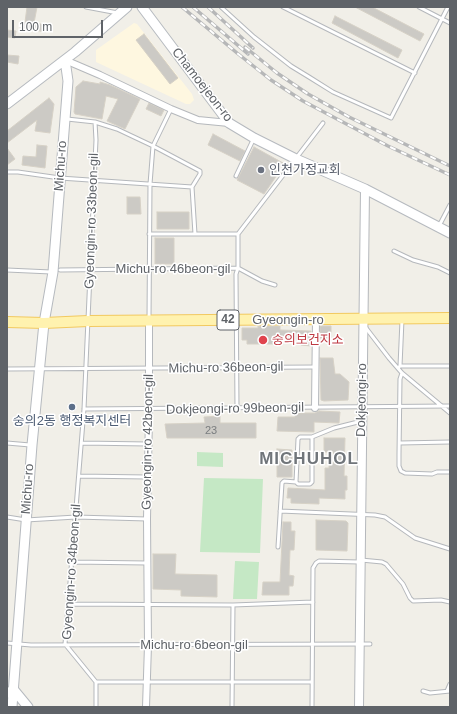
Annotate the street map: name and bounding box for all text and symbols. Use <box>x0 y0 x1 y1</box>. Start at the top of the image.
scale bar <box>14 12 105 38</box>
text: 100 m <box>19 20 52 34</box>
street label: Chamoejeon-ro <box>168 45 236 125</box>
street label: Michu-ro <box>51 140 71 192</box>
street label: Gyeongin-ro 33beon-gil <box>82 153 102 289</box>
place label: 인천가정교회 <box>269 162 341 178</box>
marker: 인천가정교회 <box>256 165 266 175</box>
street label: Michu-ro 46beon-gil <box>116 261 230 277</box>
road number: 42 <box>217 310 239 330</box>
street label: Gyeongin-ro <box>252 312 324 328</box>
place label: 숭의보건지소 <box>272 332 344 348</box>
marker: 숭의보건지소 <box>257 334 269 346</box>
street label: Michu-ro 36beon-gil <box>168 359 284 377</box>
street label: Dokjeongi-ro <box>354 363 370 437</box>
street label: Gyeongin-ro 42beon-gil <box>139 374 157 510</box>
street label: Dokjeongi-ro 99beon-gil <box>166 400 304 418</box>
marker: 숭의2동 행정복지센터 <box>67 402 77 412</box>
place label: 숭의2동 행정복지센터 <box>13 413 131 429</box>
house number: 23 <box>205 424 217 438</box>
district label: MICHUHOL <box>259 449 359 469</box>
street label: Michu-ro <box>18 463 38 515</box>
street label: Gyeongin-ro 34beon-gil <box>59 504 85 640</box>
street label: Michu-ro 6beon-gil <box>140 637 248 653</box>

